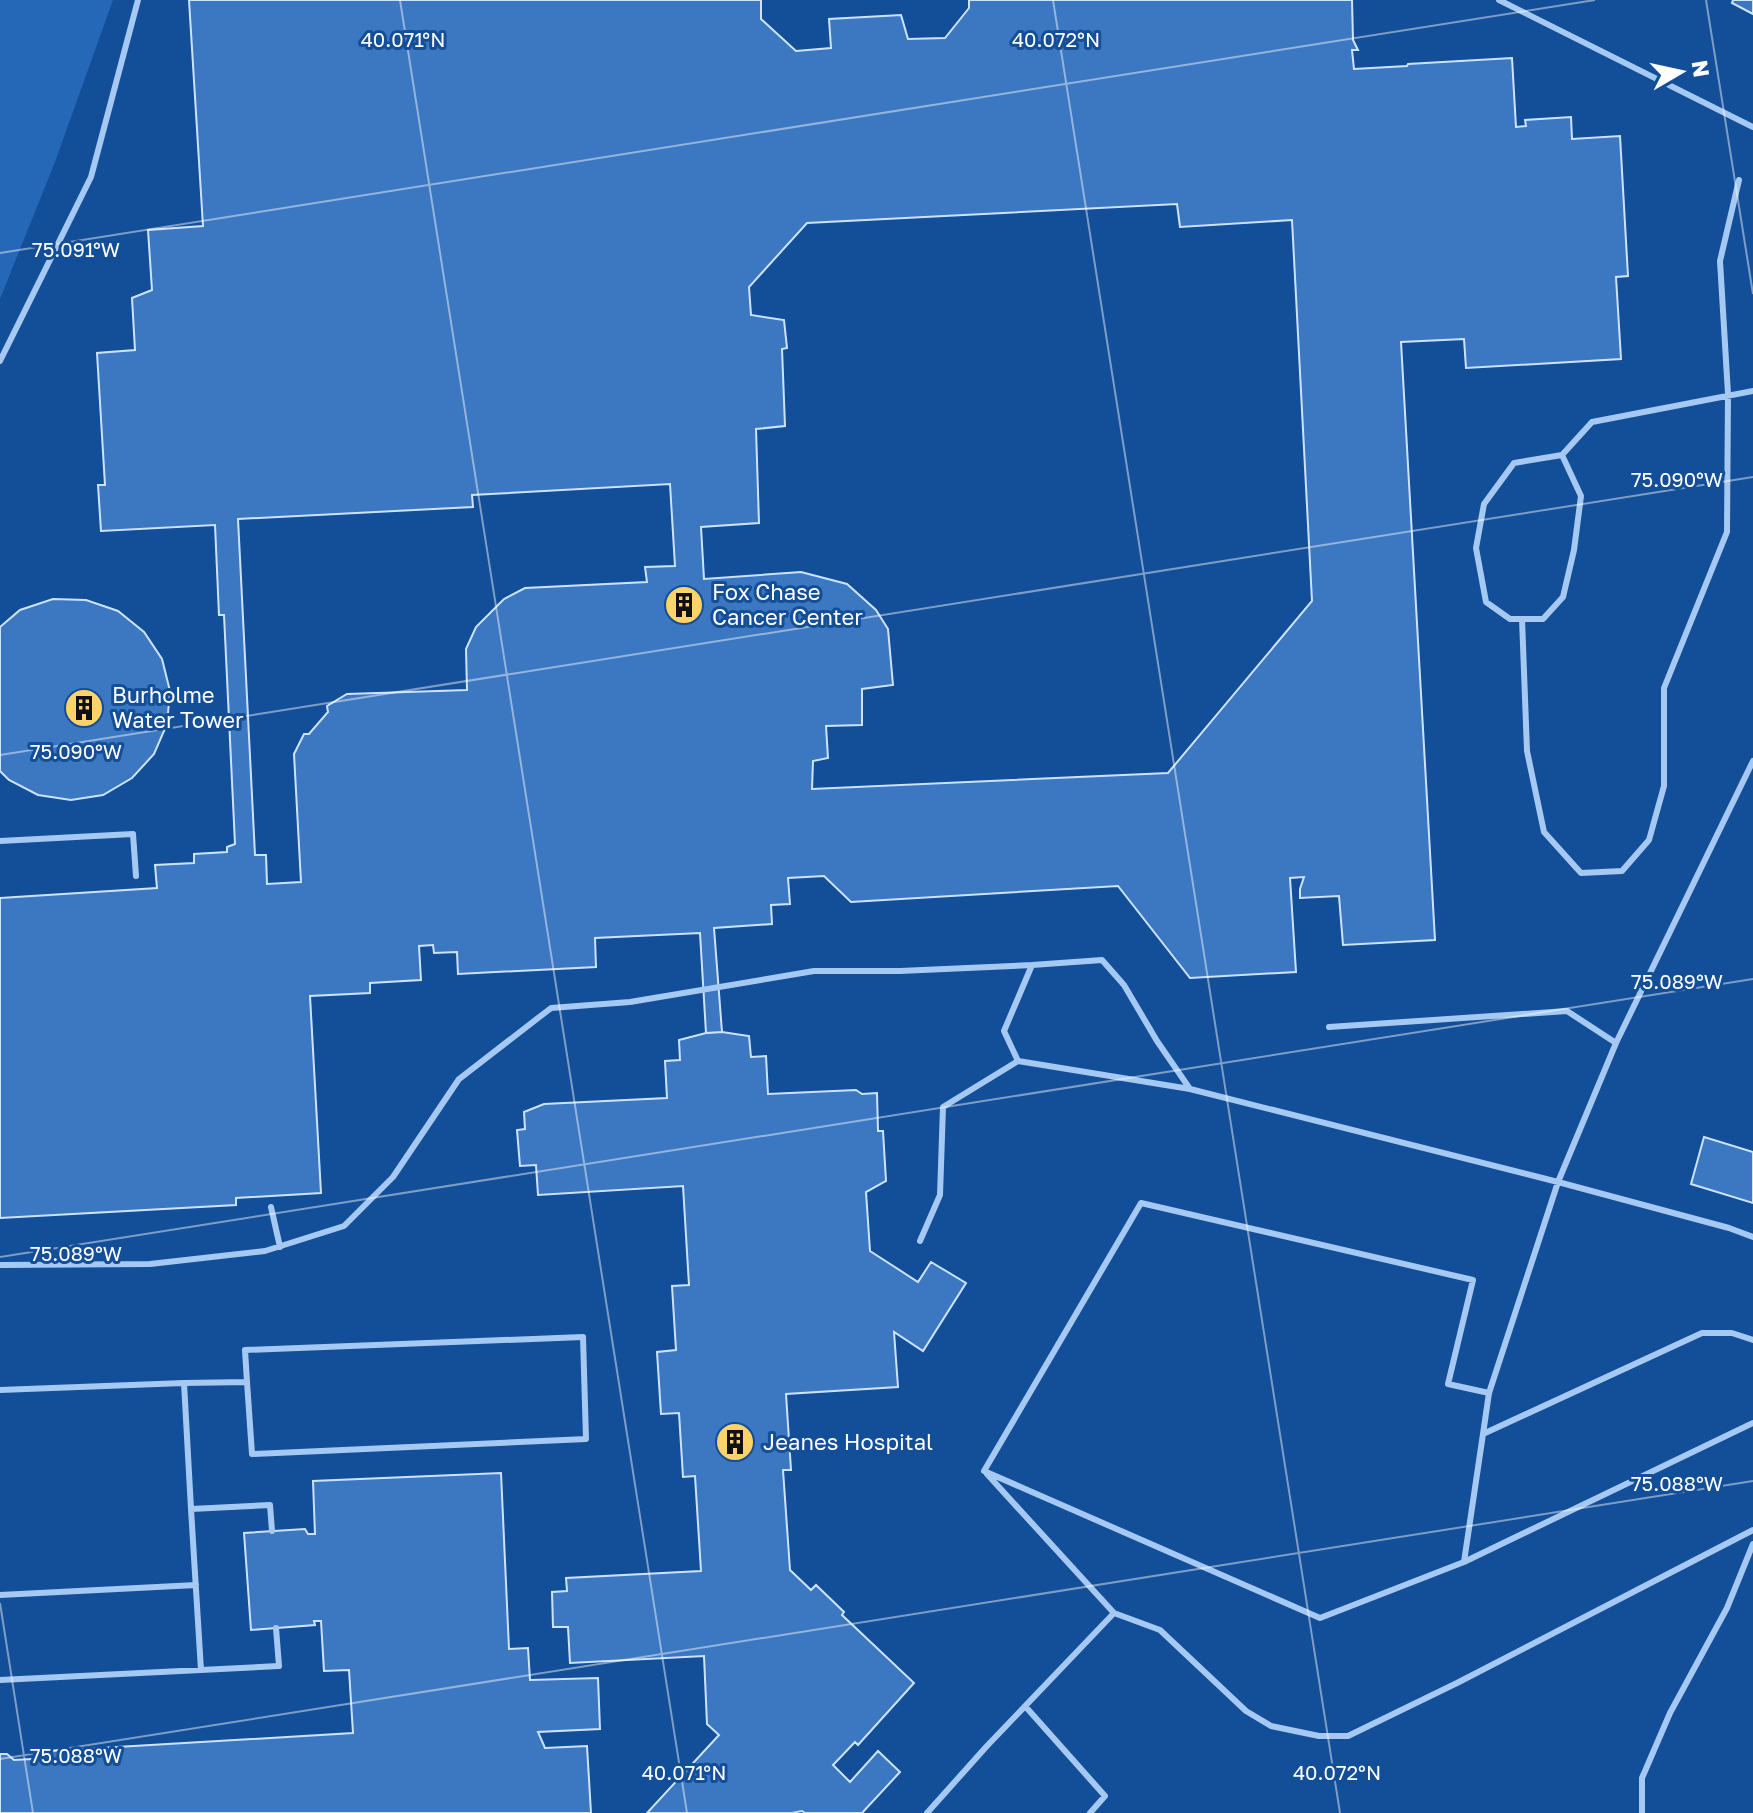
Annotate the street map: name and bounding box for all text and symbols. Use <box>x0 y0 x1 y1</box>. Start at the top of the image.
text: 40.071°N <box>361 27 445 51</box>
text: 40.072°N <box>1012 27 1100 51</box>
north arrow <box>1641 32 1721 112</box>
text: N <box>1687 58 1716 79</box>
text: 75.091°W <box>32 237 120 261</box>
text: 75.090°W <box>1631 467 1723 491</box>
place label: Fox Chase Cancer Center <box>712 578 863 630</box>
building icon: Fox Chase Cancer Center <box>663 584 705 626</box>
place label: Burholme Water Tower <box>112 681 244 733</box>
building icon: Burholme Water Tower <box>63 687 105 729</box>
text: 75.090°W <box>30 739 122 763</box>
text: 75.089°W <box>1631 969 1723 993</box>
text: 75.089°W <box>30 1241 122 1265</box>
building icon: Jeanes Hospital <box>714 1421 756 1463</box>
place label: Jeanes Hospital <box>763 1428 933 1455</box>
text: 75.088°W <box>1631 1471 1723 1495</box>
text: 75.088°W <box>30 1743 122 1767</box>
text: 40.071°N <box>642 1760 726 1784</box>
text: 40.072°N <box>1293 1760 1381 1784</box>

